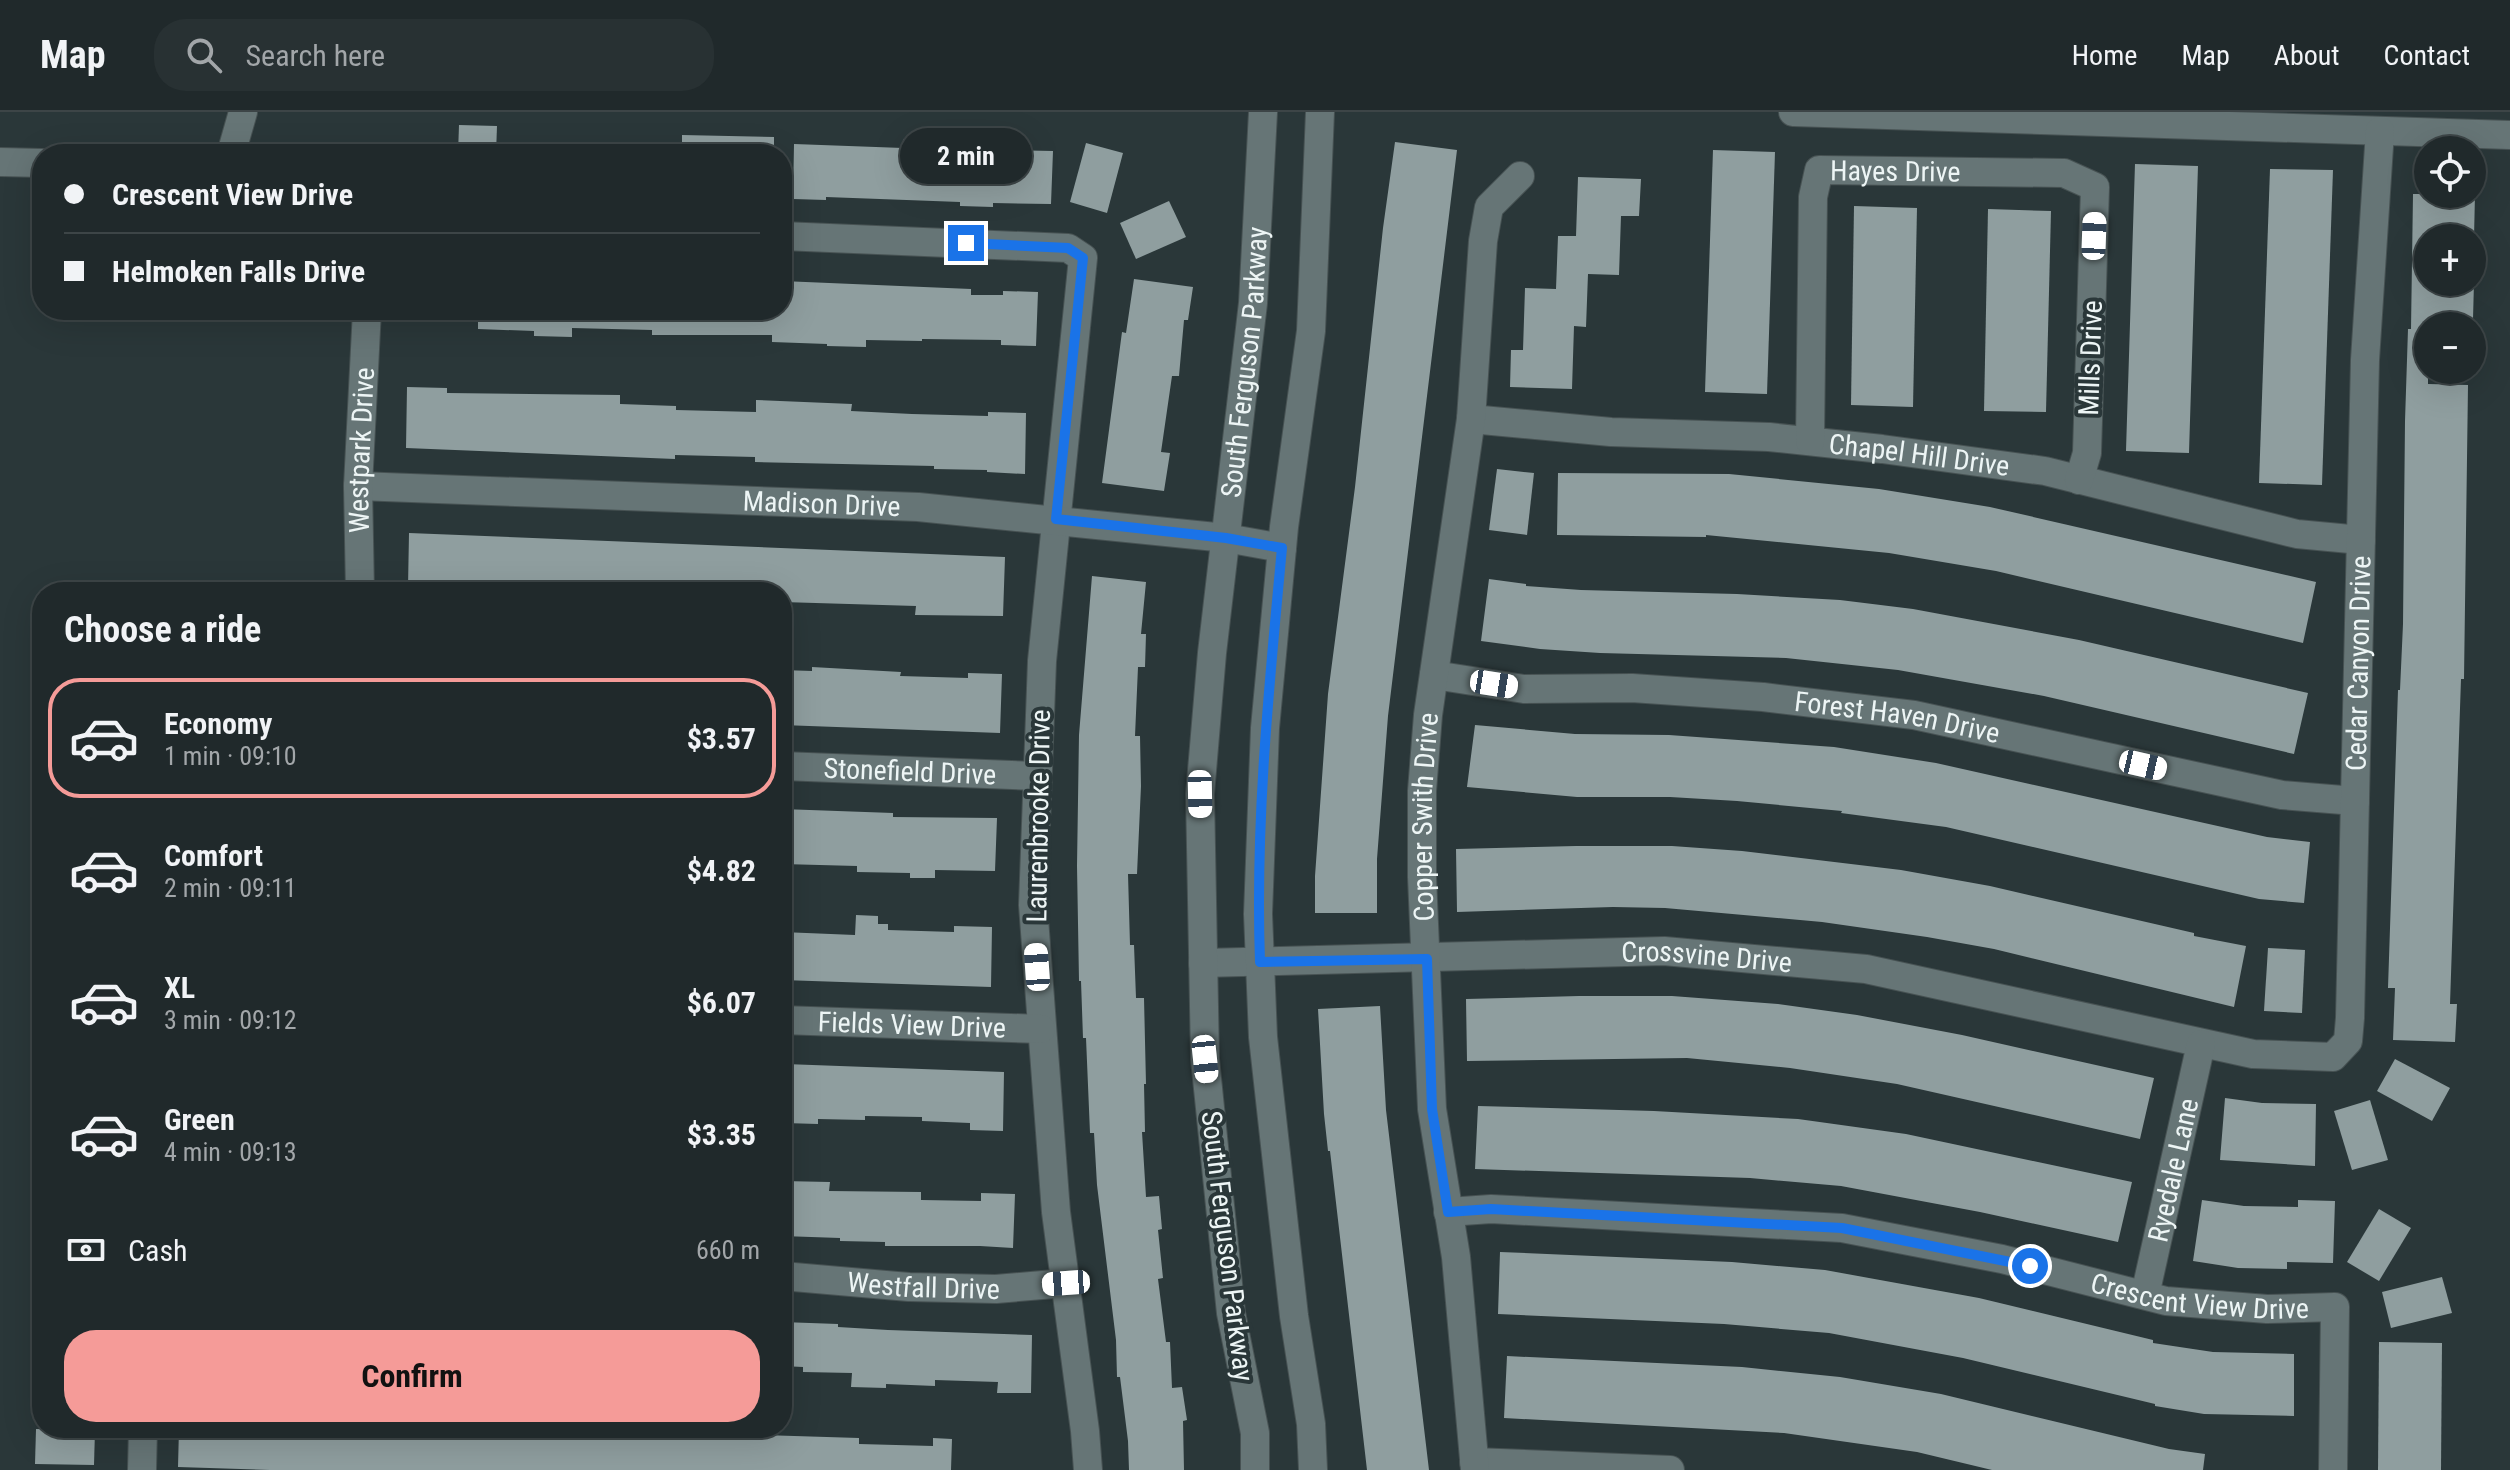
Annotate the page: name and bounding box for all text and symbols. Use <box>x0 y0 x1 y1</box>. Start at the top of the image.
search box <box>154 19 714 91</box>
text: Map <box>40 33 106 77</box>
icon: search <box>182 33 226 77</box>
text: Search here <box>246 38 385 73</box>
text: Home <box>2072 39 2137 72</box>
text: Map <box>2181 39 2230 72</box>
text: About <box>2274 39 2340 72</box>
text: Contact <box>2384 39 2470 72</box>
callout: 2 min <box>900 127 1032 183</box>
map controls <box>2414 136 2486 384</box>
button: locate <box>2414 136 2486 208</box>
text: 2 min <box>937 141 995 171</box>
street label: Hayes Drive <box>1830 154 1961 189</box>
text: Crescent View Drive <box>112 177 353 212</box>
car <box>2081 212 2107 260</box>
button: + <box>2414 224 2486 296</box>
route end <box>948 225 984 261</box>
street label: South Ferguson Parkway <box>1214 225 1274 499</box>
text: Helmoken Falls Drive <box>112 254 365 289</box>
street label: Mills Drive <box>2072 300 2109 416</box>
button: − <box>2414 312 2486 384</box>
street label: Westpark Drive <box>342 366 381 533</box>
street label: Chapel Hill Drive <box>1827 427 2011 483</box>
street label: Madison Drive <box>742 484 901 523</box>
street label: Cedar Canyon Drive <box>2340 555 2378 771</box>
text: Choose a ride <box>64 609 261 651</box>
car <box>1468 668 1520 700</box>
street label: Forest Haven Drive <box>1793 685 2003 750</box>
icon: car <box>68 702 140 774</box>
text: Economy <box>164 706 272 741</box>
street label: Laurenbrooke Drive <box>1020 709 1057 923</box>
street label: Copper Swith Drive <box>1406 711 1445 922</box>
text: $3.57 <box>687 721 756 756</box>
text: 1 min · 09:10 <box>164 741 297 771</box>
car <box>2117 748 2169 782</box>
street label: Stonefield Drive <box>823 752 997 791</box>
car <box>1188 770 1212 818</box>
icon: car <box>68 834 140 906</box>
text: Comfort <box>164 838 263 873</box>
text: $4.82 <box>687 853 756 888</box>
text: 2 min · 09:11 <box>164 873 297 903</box>
street label: Crossvine Drive <box>1621 935 1793 979</box>
car <box>1023 942 1051 992</box>
icon: car <box>68 966 140 1038</box>
text: XL <box>164 970 195 1005</box>
text: $6.07 <box>687 985 756 1020</box>
text: 3 min · 09:12 <box>164 1005 297 1035</box>
street label: Fields View Drive <box>817 1005 1007 1045</box>
car <box>1191 1034 1219 1084</box>
street label: Ryedale Lane <box>2141 1095 2205 1245</box>
icon: car <box>68 1098 140 1170</box>
text: Green <box>164 1102 235 1137</box>
street label: South Ferguson Parkway <box>1195 1109 1260 1383</box>
text: $3.35 <box>687 1117 756 1152</box>
text: 4 min · 09:13 <box>164 1137 297 1167</box>
icon: cash <box>64 1228 108 1272</box>
text: Cash <box>128 1233 188 1268</box>
text: 660 m <box>696 1235 760 1265</box>
route start <box>2012 1248 2048 1284</box>
street label: Westfall Drive <box>846 1266 1000 1306</box>
street label: Crescent View Drive <box>2087 1266 2309 1326</box>
car <box>1041 1269 1091 1297</box>
button: Confirm <box>64 1330 760 1422</box>

